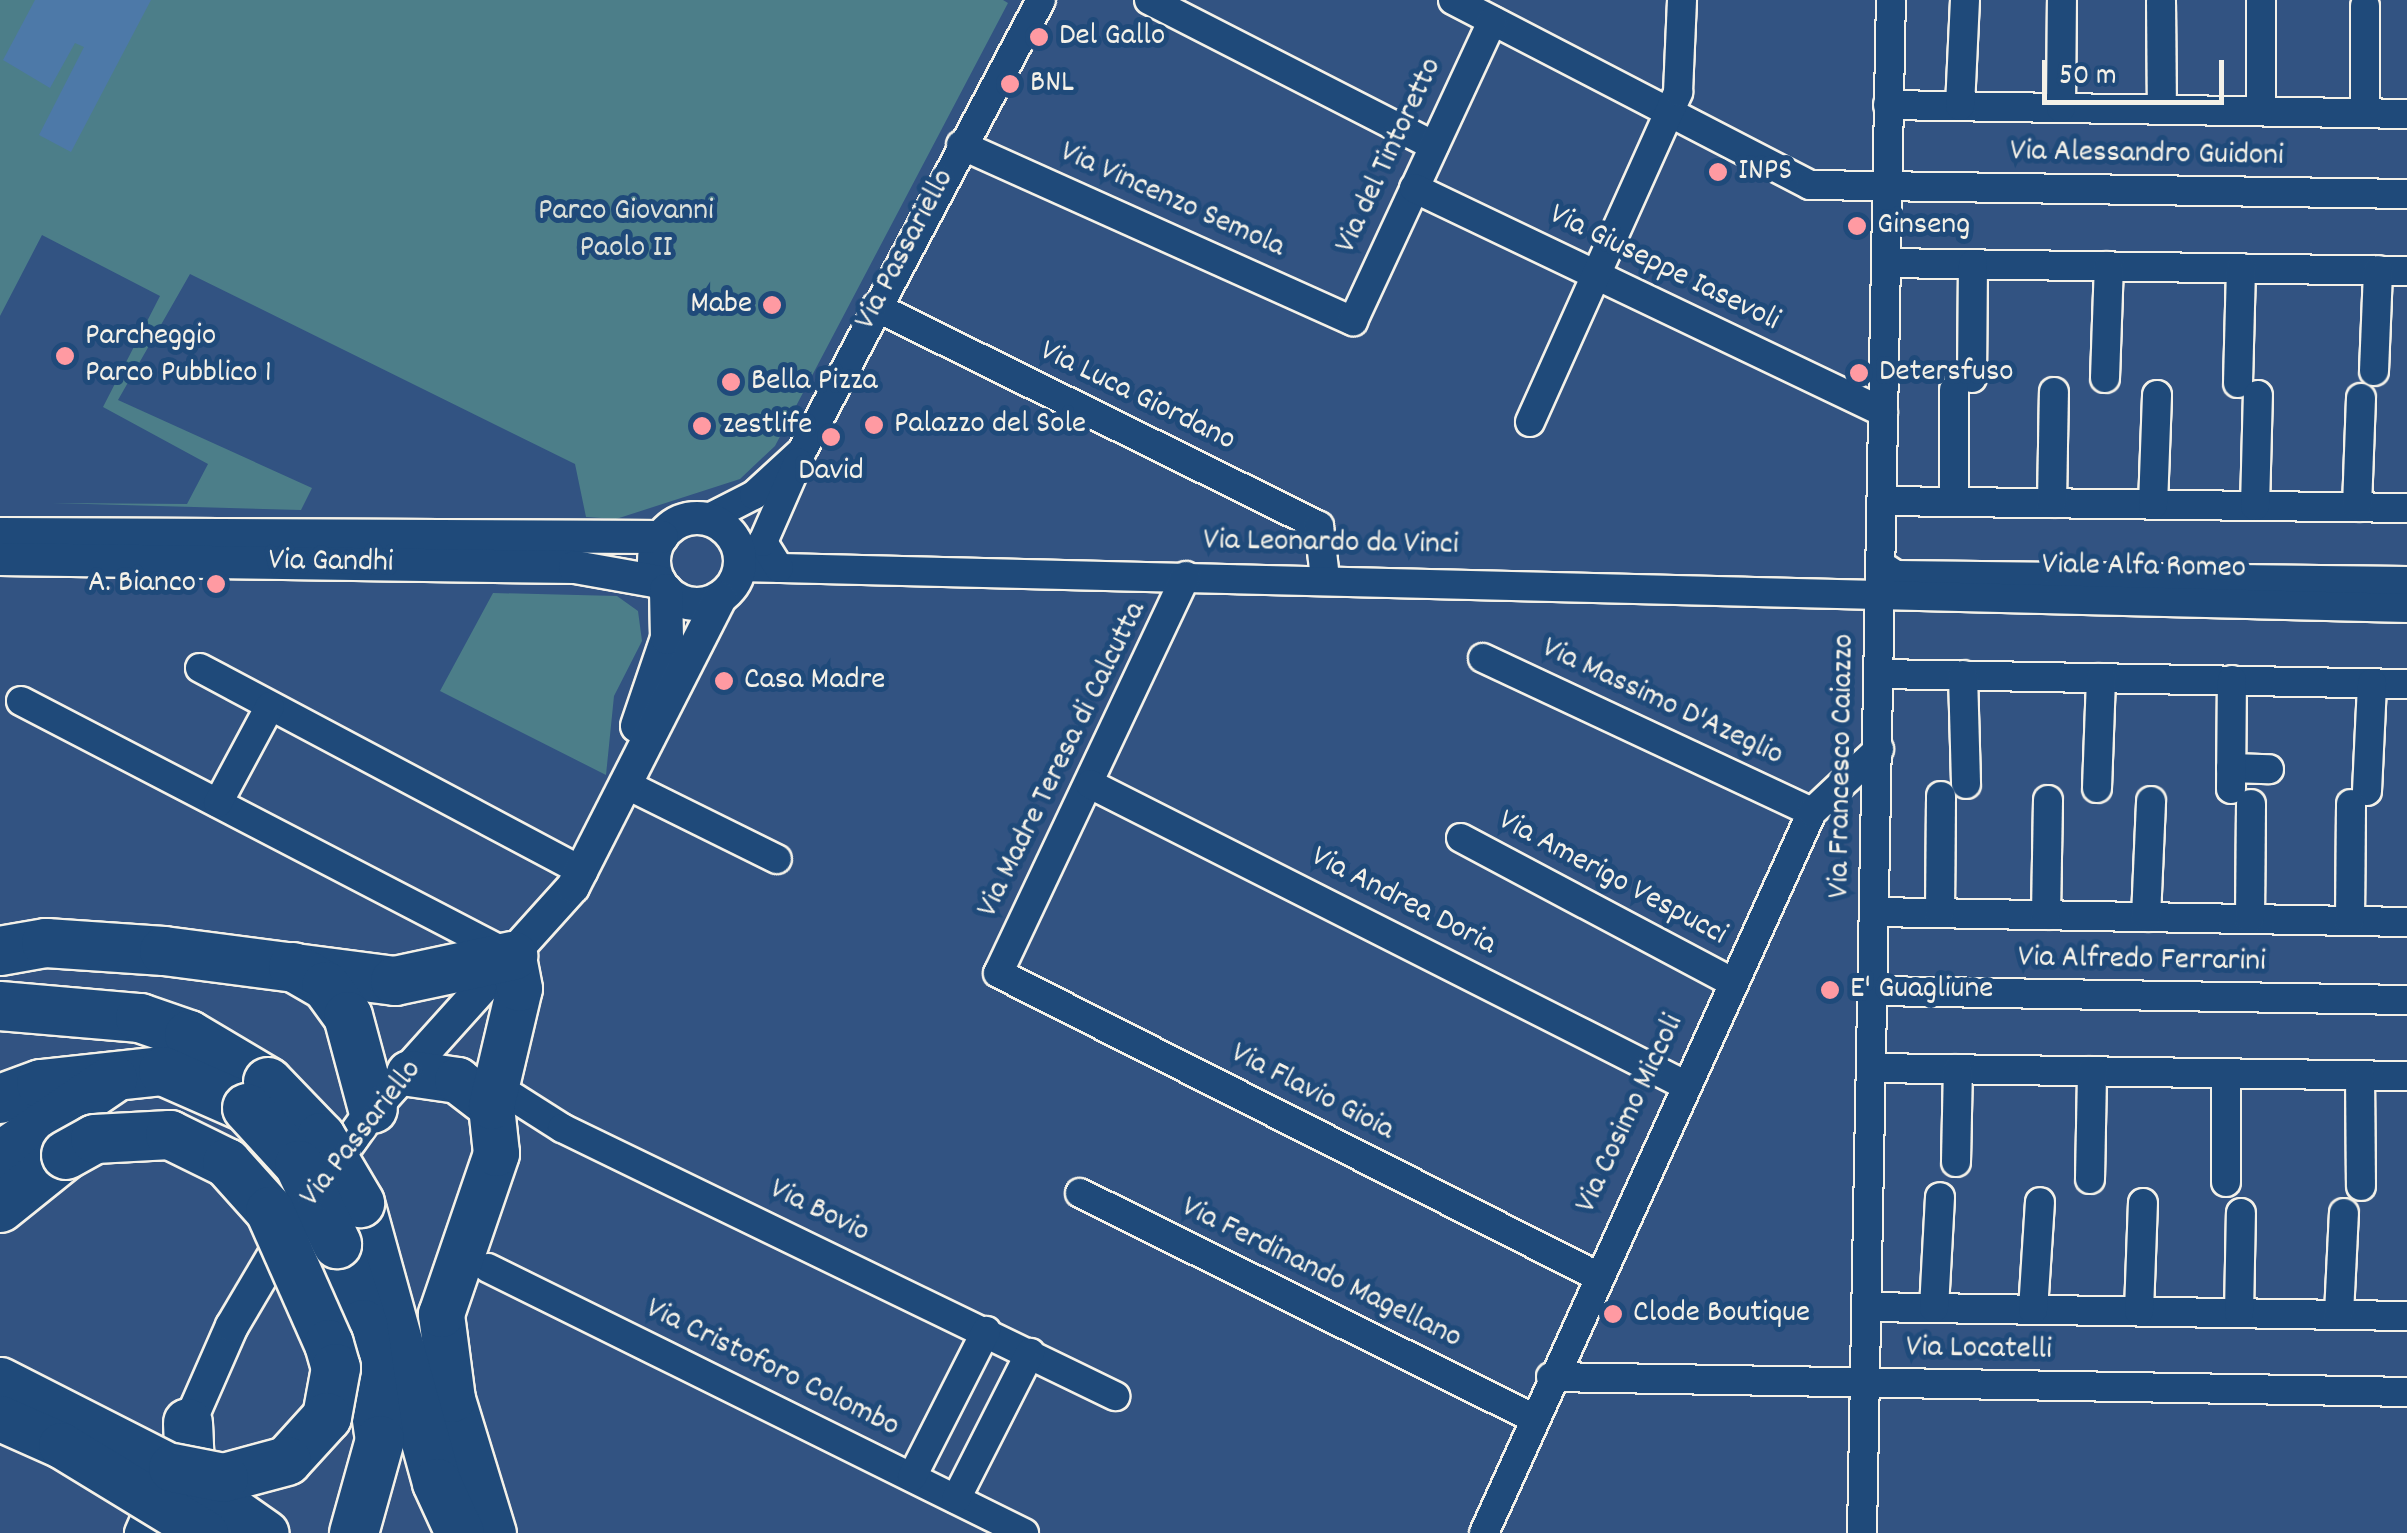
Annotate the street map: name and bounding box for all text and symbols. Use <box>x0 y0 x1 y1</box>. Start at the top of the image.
place label: Del Gallo <box>1059 18 1165 56</box>
marker: Del Gallo <box>1028 26 1050 48</box>
scale bar <box>2047 40 2230 102</box>
street label: Via del Tintoretto <box>1328 52 1452 260</box>
text: 50 m <box>2059 56 2117 99</box>
place label: BNL <box>1030 65 1074 103</box>
marker: BNL <box>999 73 1021 95</box>
street label: Via Alessandro Guidoni <box>2010 133 2284 177</box>
street label: Via Vincenzo Semola <box>1054 134 1290 268</box>
place label: INPS <box>1738 153 1792 191</box>
marker: INPS <box>1707 161 1729 183</box>
street label: Via Passariello <box>848 163 964 337</box>
park label: Parco Giovanni Paolo II <box>538 194 714 269</box>
street label: Via Giuseppe Iasevoli <box>1543 197 1785 341</box>
place label: Ginseng <box>1877 207 1970 245</box>
marker: Ginseng <box>1846 215 1868 237</box>
place label: Mabe <box>690 286 752 324</box>
marker: Mabe <box>761 294 783 316</box>
place label: Parcheggio Parco Pubblico 1 <box>85 319 272 394</box>
street label: Via Luca Giordano <box>1033 333 1241 461</box>
marker: Parcheggio Parco Pubblico 1 <box>54 345 76 367</box>
place label: Detersfuso <box>1879 354 2014 392</box>
marker: Detersfuso <box>1848 362 1870 384</box>
place label: Bella Pizza <box>751 363 878 401</box>
marker: Bella Pizza <box>720 371 742 393</box>
place label: Palazzo del Sole <box>894 406 1086 444</box>
place label: zestlife <box>722 407 812 445</box>
marker: Palazzo del Sole <box>863 414 885 436</box>
marker: zestlife <box>691 415 713 437</box>
marker: David <box>820 426 842 448</box>
place label: David <box>798 453 864 491</box>
street label: Via Leonardo da Vinci <box>1203 523 1459 565</box>
street label: Via Gandhi <box>268 543 394 583</box>
street label: Viale Alfa Romeo <box>2042 547 2246 589</box>
place label: A. Bianco <box>88 565 196 603</box>
marker: A. Bianco <box>205 573 227 595</box>
street label: Via Madre Teresa di Calcutta <box>970 596 1156 924</box>
street label: Via Massimo D'Azeglio <box>1535 630 1789 776</box>
street label: Via Francesco Caiazzo <box>1821 633 1865 899</box>
place label: Casa Madre <box>744 662 885 700</box>
marker: Casa Madre <box>713 670 735 692</box>
street label: Via Amerigo Vespucci <box>1491 803 1733 955</box>
street label: Via Andrea Doria <box>1304 839 1502 965</box>
street label: Via Alfredo Ferrarini <box>2018 940 2266 982</box>
place label: E' Guagliune <box>1850 971 1993 1009</box>
marker: E' Guagliune <box>1819 979 1841 1001</box>
street label: Via Cosimo Miccoli <box>1568 1009 1694 1219</box>
street label: Via Flavio Gioia <box>1224 1035 1400 1151</box>
street label: Via Passariello <box>293 1053 431 1215</box>
street label: Via Bovio <box>763 1171 875 1253</box>
street label: Via Ferdinando Magellano <box>1175 1189 1467 1359</box>
street label: Via Cristoforo Colombo <box>639 1291 905 1447</box>
place label: Clode Boutique <box>1633 1295 1810 1333</box>
marker: Clode Boutique <box>1602 1303 1624 1325</box>
street label: Via Locatelli <box>1906 1330 2052 1370</box>

